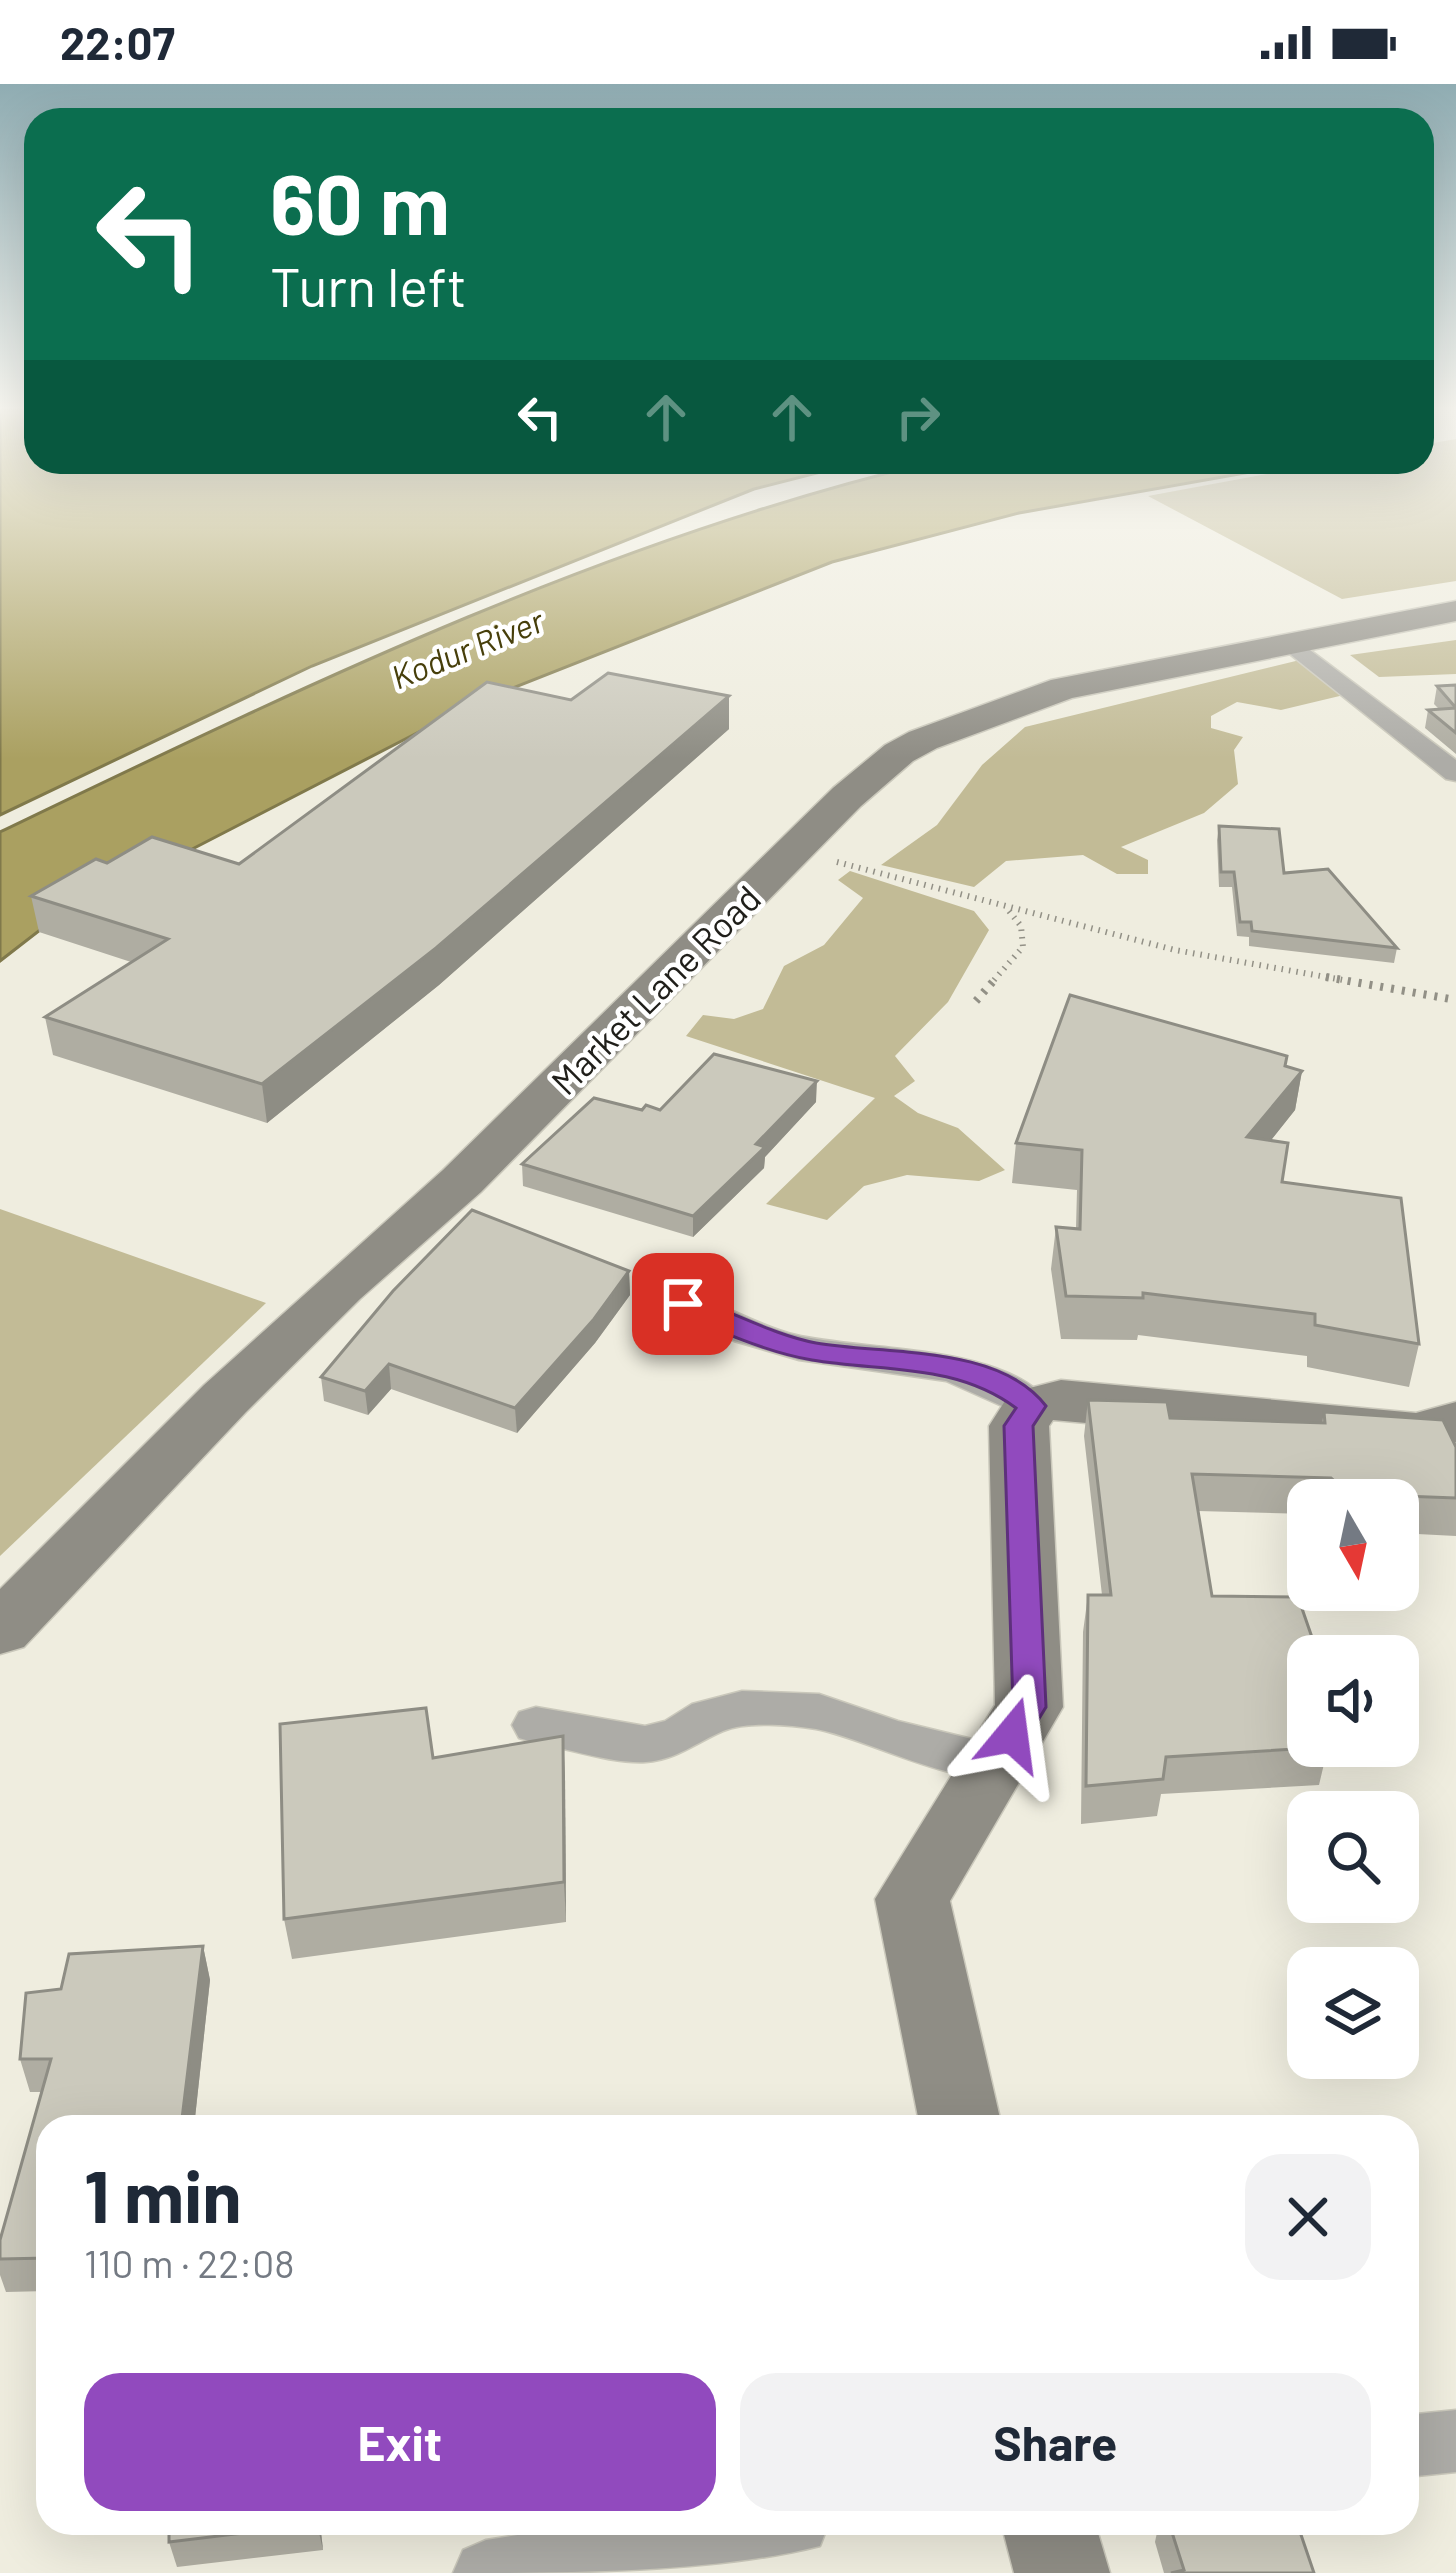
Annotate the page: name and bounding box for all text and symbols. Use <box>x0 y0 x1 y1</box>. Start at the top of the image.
text: 22:07 <box>60 15 175 69</box>
text: 60 m <box>270 151 450 252</box>
icon: left <box>72 156 228 312</box>
text: Turn left <box>270 253 467 318</box>
icon: left <box>507 384 573 450</box>
icon: ahead <box>633 384 699 450</box>
icon: ahead <box>759 384 825 450</box>
icon: right <box>885 384 951 450</box>
water label: Kodur River <box>385 599 550 697</box>
street label: Market Lane Road <box>542 876 768 1102</box>
pin <box>632 1253 734 1355</box>
icon: arrive <box>650 1271 716 1337</box>
north arrow <box>1287 1479 1419 1611</box>
map controls <box>1287 1479 1419 2079</box>
button: sound <box>1287 1635 1419 1767</box>
position arrow <box>949 1672 1075 1798</box>
button: search <box>1287 1791 1419 1923</box>
button: layers <box>1287 1947 1419 2079</box>
text: 1 min <box>84 2151 242 2237</box>
button: close <box>1245 2154 1371 2280</box>
text: 110 m · 22:08 <box>84 2239 295 2286</box>
button: Exit <box>84 2373 716 2511</box>
button: Share <box>740 2373 1371 2511</box>

